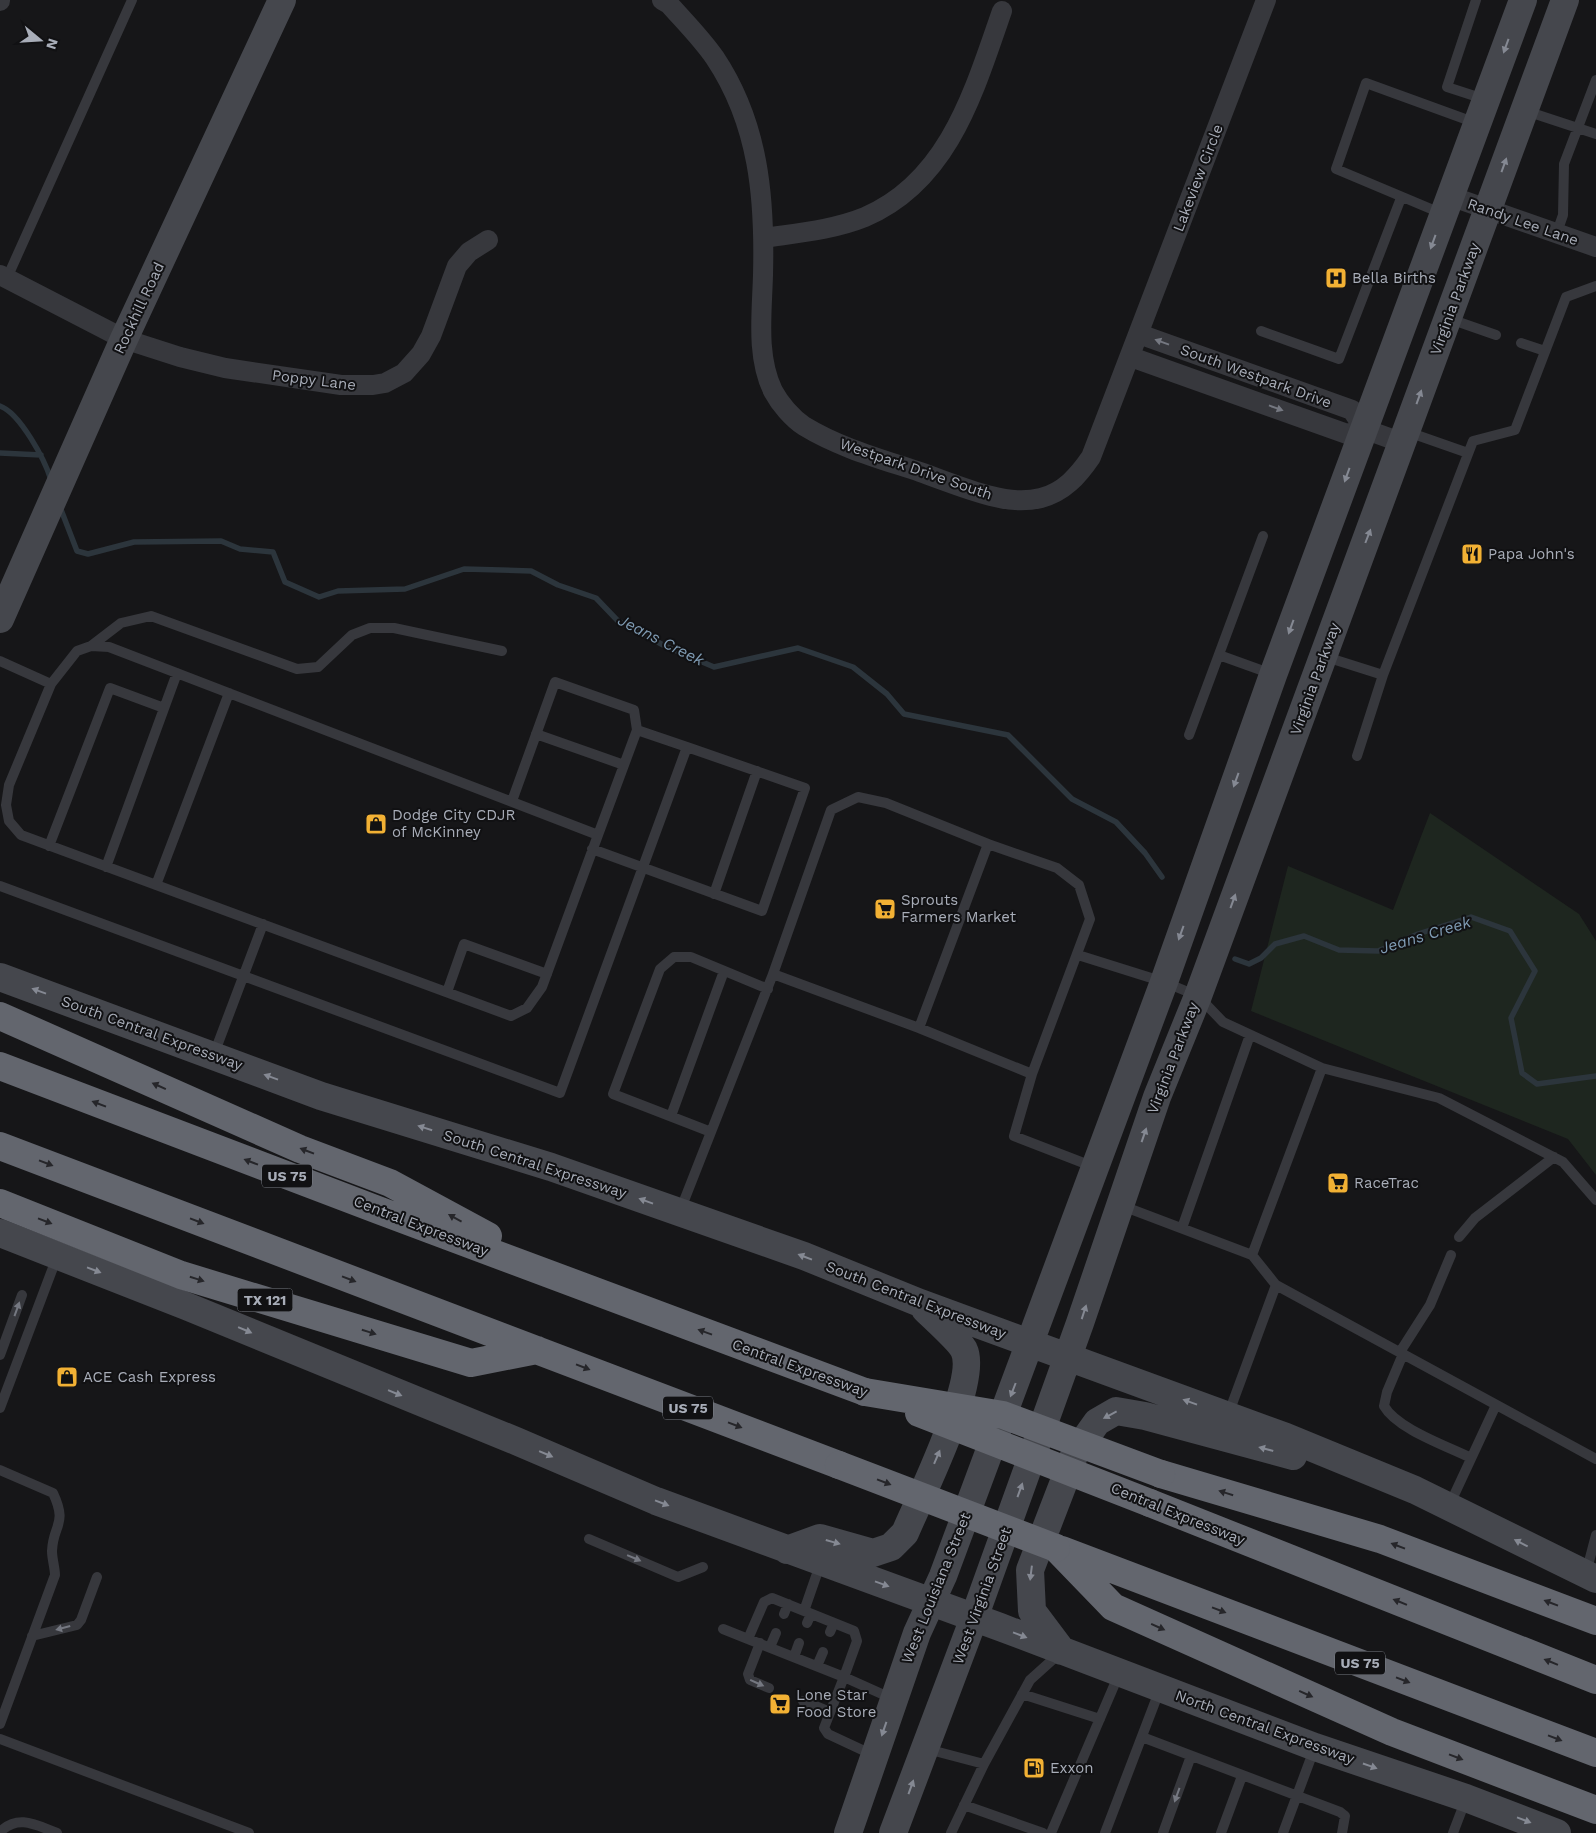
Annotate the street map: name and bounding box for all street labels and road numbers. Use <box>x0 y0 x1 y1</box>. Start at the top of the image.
street label: Lakeview Circle <box>1169 122 1227 234</box>
street label: Randy Lee Lane <box>1465 195 1581 249</box>
street label: Virginia Parkway <box>1426 240 1484 358</box>
street label: Rockhill Road <box>110 259 168 357</box>
street label: South Westpark Drive <box>1178 340 1334 412</box>
street label: Poppy Lane <box>271 366 357 394</box>
street label: Westpark Drive South <box>837 434 995 504</box>
street label: Virginia Parkway <box>1286 620 1344 738</box>
street label: South Central Expressway <box>59 992 245 1074</box>
street label: Virginia Parkway <box>1143 999 1203 1116</box>
street label: South Central Expressway <box>441 1126 629 1202</box>
road number: US 75 <box>262 1164 312 1188</box>
street label: Central Expressway <box>351 1192 491 1260</box>
street label: South Central Expressway <box>823 1257 1009 1343</box>
road number: TX 121 <box>238 1288 292 1312</box>
street label: Central Expressway <box>730 1335 871 1401</box>
road number: US 75 <box>663 1396 713 1420</box>
street label: Central Expressway <box>1108 1479 1248 1549</box>
street label: West Louisiana Street <box>898 1509 975 1666</box>
street label: West Virginia Street <box>949 1524 1015 1667</box>
road number: US 75 <box>1335 1652 1385 1675</box>
street label: North Central Expressway <box>1173 1686 1357 1768</box>

